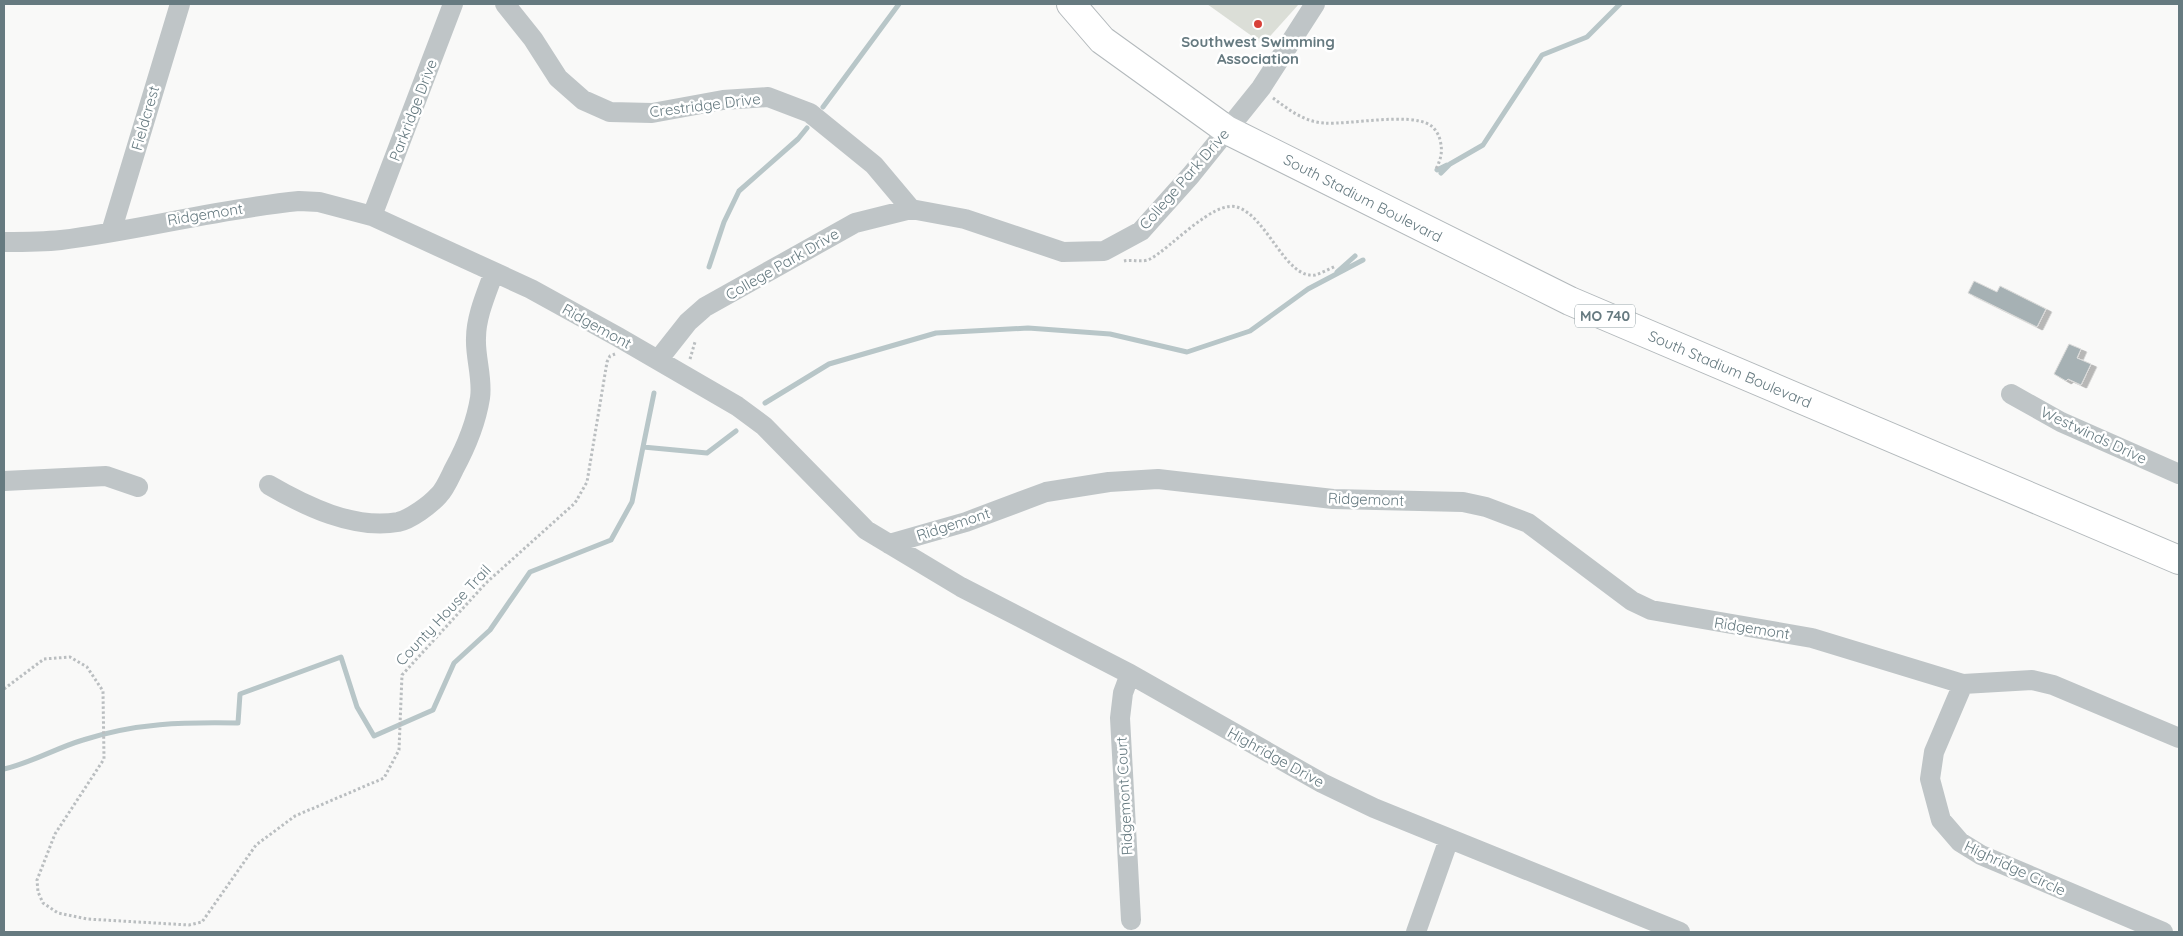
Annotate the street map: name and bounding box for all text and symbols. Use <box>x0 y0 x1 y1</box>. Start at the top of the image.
marker: Southwest Swimming Association <box>1252 18 1264 30</box>
place label: Southwest Swimming Association <box>1181 32 1335 68</box>
street label: Parkridge Drive <box>385 56 441 164</box>
street label: Fieldcrest <box>127 83 163 153</box>
street label: Crestridge Drive <box>648 89 762 121</box>
street label: College Park Drive <box>1135 125 1233 233</box>
street label: South Stadium Boulevard <box>1280 150 1446 246</box>
street label: Ridgemont <box>166 199 244 229</box>
street label: College Park Drive <box>722 224 842 304</box>
street label: Ridgemont <box>559 299 635 353</box>
road number: MO 740 <box>1575 304 1635 328</box>
street label: South Stadium Boulevard <box>1645 326 1815 412</box>
street label: Westwinds Drive <box>2038 402 2150 468</box>
street label: Ridgemont <box>1327 488 1405 510</box>
street label: Ridgemont <box>914 503 992 545</box>
street label: County House Trail <box>391 561 495 669</box>
street label: Ridgemont <box>1713 613 1791 643</box>
street label: Highridge Drive <box>1224 723 1328 791</box>
street label: Ridgemont Court <box>1111 736 1137 856</box>
street label: Highridge Circle <box>1961 836 2069 900</box>

